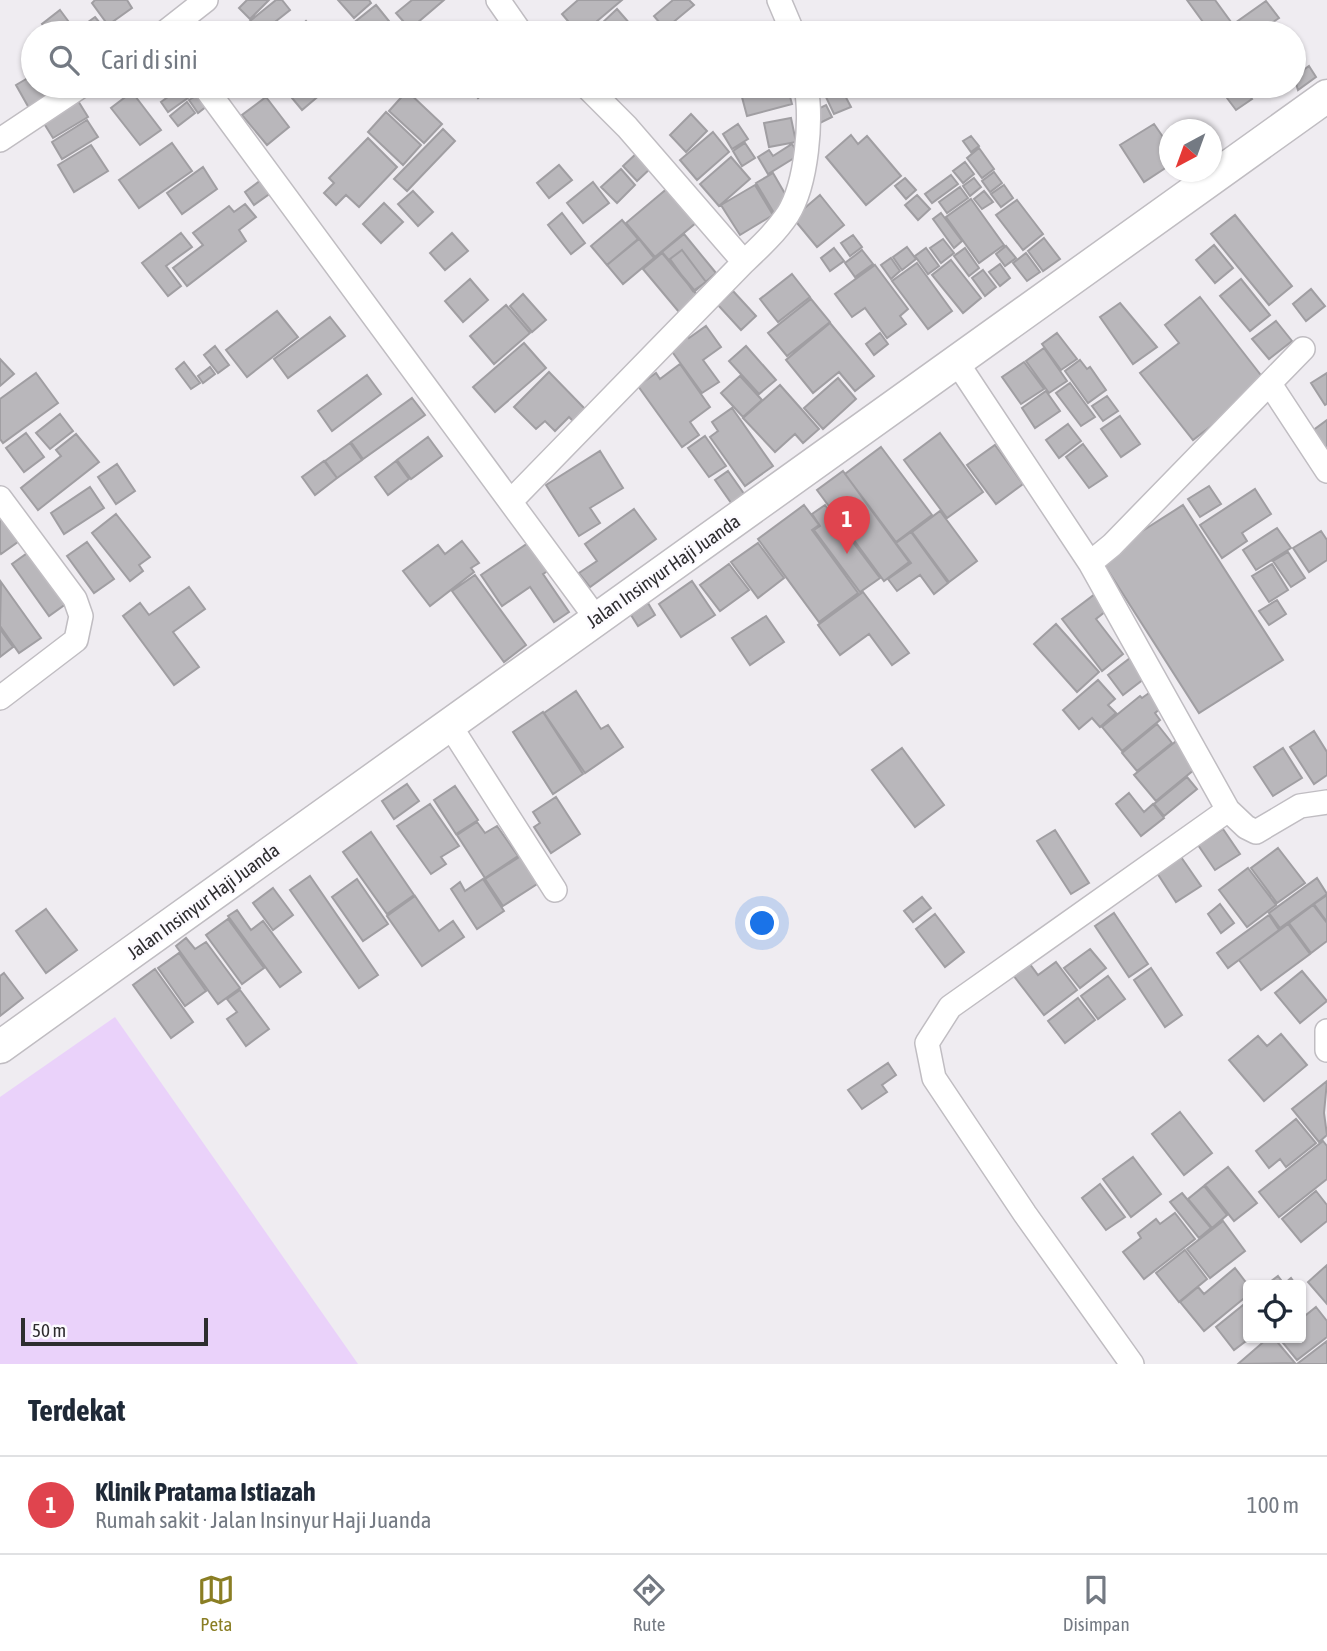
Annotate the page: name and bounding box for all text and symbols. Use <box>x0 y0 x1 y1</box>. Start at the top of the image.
search box <box>21 21 1306 98</box>
icon: search <box>45 41 83 79</box>
text: Cari di sini <box>101 45 198 75</box>
north arrow <box>1159 119 1222 182</box>
pin: 1 <box>824 496 870 554</box>
street label: Jalan Insinyur Haji Juanda <box>582 510 744 632</box>
street label: Jalan Insinyur Haji Juanda <box>123 838 283 964</box>
your location <box>745 906 779 940</box>
map controls <box>1243 1280 1306 1343</box>
button: locate <box>1243 1280 1306 1343</box>
scale bar <box>21 1315 208 1347</box>
text: 50 m <box>32 1319 66 1341</box>
text: Terdekat <box>28 1393 125 1427</box>
text: Klinik Pratama Istiazah <box>95 1477 316 1507</box>
text: 1 <box>46 1492 56 1518</box>
text: 100 m <box>1247 1492 1299 1518</box>
text: Rumah sakit · Jalan Insinyur Haji Juanda <box>95 1507 432 1533</box>
tab: Peta <box>197 1571 235 1635</box>
tab: Rute <box>630 1571 668 1635</box>
tab: Disimpan <box>1063 1571 1130 1635</box>

